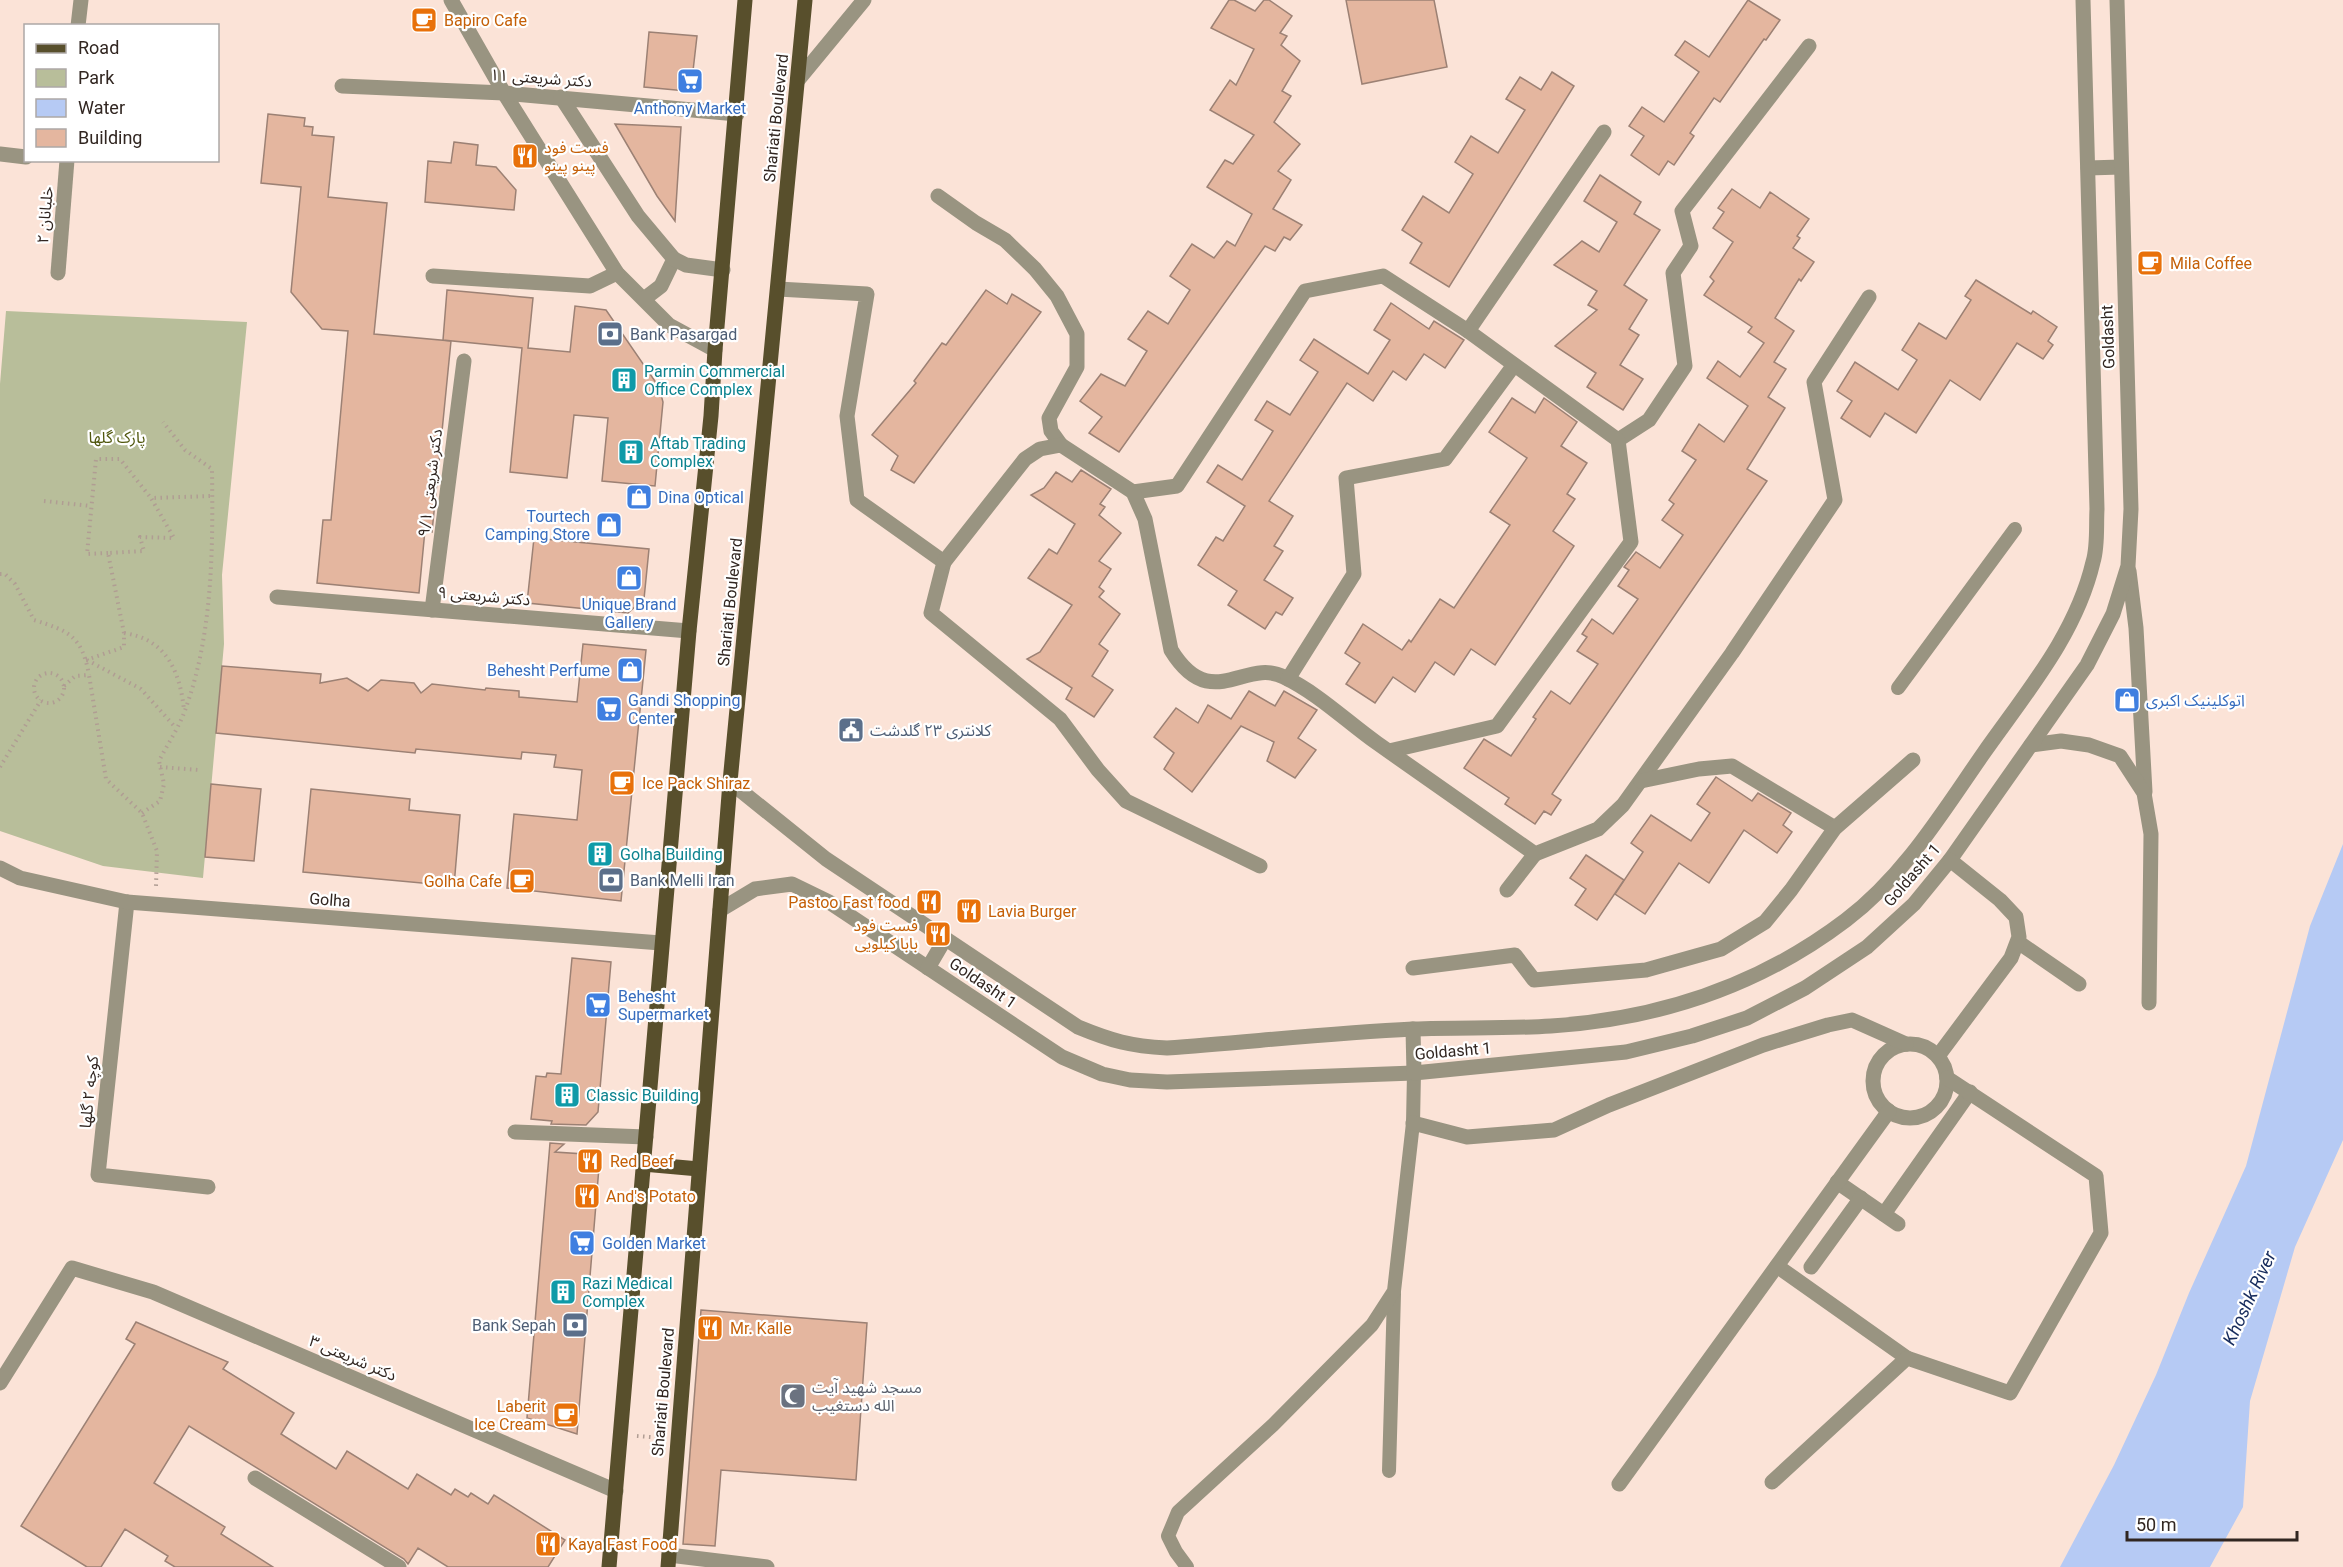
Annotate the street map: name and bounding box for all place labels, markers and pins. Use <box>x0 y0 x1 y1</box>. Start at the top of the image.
cafe icon: Bapiro Cafe <box>409 5 439 35</box>
place label: Bapiro Cafe <box>444 11 527 30</box>
supermarket icon: Anthony Market <box>675 66 705 96</box>
place label: Anthony Market <box>634 99 746 118</box>
place label: فست فود پینو پینو <box>544 138 609 176</box>
restaurant icon: فست فود پینو پینو <box>510 141 540 171</box>
cafe icon: Mila Coffee <box>2135 248 2165 278</box>
place label: Mila Coffee <box>2170 254 2252 273</box>
bank icon: Bank Pasargad <box>595 319 625 349</box>
place label: Bank Pasargad <box>630 325 737 344</box>
place label: Parmin Commercial Office Complex <box>644 362 785 399</box>
building icon: Parmin Commercial Office Complex <box>609 365 639 395</box>
place label: Aftab Trading Complex <box>650 434 746 471</box>
building icon: Aftab Trading Complex <box>616 437 646 467</box>
shop icon: Dina Optical <box>624 482 654 512</box>
place label: Dina Optical <box>658 488 744 507</box>
place label: Tourtech Camping Store <box>485 507 590 544</box>
shop icon: Tourtech Camping Store <box>594 510 624 540</box>
shop icon: Unique Brand Gallery <box>614 563 644 593</box>
place label: Unique Brand Gallery <box>581 595 677 632</box>
shop icon: Behesht Perfume <box>615 655 645 685</box>
place label: Behesht Perfume <box>487 661 610 680</box>
shop icon: اتوکلینیک اکبری <box>2112 685 2142 715</box>
place label: Gandi Shopping Center <box>628 691 740 728</box>
place label: اتوکلینیک اکبری <box>2146 691 2245 710</box>
supermarket icon: Gandi Shopping Center <box>594 694 624 724</box>
public building icon: کلانتری ۲۳ گلدشت <box>836 715 866 745</box>
place label: کلانتری ۲۳ گلدشت <box>870 721 992 740</box>
cafe icon: Ice Pack Shiraz <box>607 768 637 798</box>
place label: Ice Pack Shiraz <box>642 774 750 793</box>
building icon: Golha Building <box>585 839 615 869</box>
place label: Golha Building <box>620 845 723 864</box>
bank icon: Bank Melli Iran <box>596 865 626 895</box>
cafe icon: Golha Cafe <box>507 866 537 896</box>
place label: Bank Melli Iran <box>630 871 735 890</box>
place label: Golha Cafe <box>424 872 502 891</box>
restaurant icon: Pastoo Fast food <box>914 887 944 917</box>
place label: Pastoo Fast food <box>788 893 910 912</box>
restaurant icon: Lavia Burger <box>954 896 984 926</box>
place label: Lavia Burger <box>988 902 1077 921</box>
place label: فست فود بابا کیلویی <box>853 916 918 953</box>
restaurant icon: فست فود بابا کیلویی <box>923 919 953 949</box>
place label: Behesht Supermarket <box>618 987 709 1024</box>
supermarket icon: Behesht Supermarket <box>583 990 613 1020</box>
building icon: Classic Building <box>552 1080 582 1110</box>
place label: Classic Building <box>586 1086 699 1105</box>
restaurant icon: Red Beef <box>575 1146 605 1176</box>
place label: Red Beef <box>610 1152 674 1171</box>
restaurant icon: And's Potato <box>572 1181 602 1211</box>
place label: And's Potato <box>606 1187 696 1206</box>
supermarket icon: Golden Market <box>567 1228 597 1258</box>
place label: Golden Market <box>602 1234 706 1253</box>
place label: Razi Medical Complex <box>582 1274 673 1311</box>
building icon: Razi Medical Complex <box>548 1277 578 1307</box>
bank icon: Bank Sepah <box>560 1310 590 1340</box>
restaurant icon: Mr. Kalle <box>695 1313 725 1343</box>
place label: Bank Sepah <box>472 1316 556 1335</box>
place label: Mr. Kalle <box>730 1319 792 1338</box>
place label: مسجد شهید آیت الله دستغیب <box>812 1378 922 1415</box>
mosque icon: مسجد شهید آیت الله دستغیب <box>778 1381 808 1411</box>
place label: Laberit Ice Cream <box>474 1397 546 1434</box>
cafe icon: Laberit Ice Cream <box>551 1400 581 1430</box>
restaurant icon: Kaya Fast Food <box>533 1529 563 1559</box>
place label: Kaya Fast Food <box>568 1535 677 1554</box>

